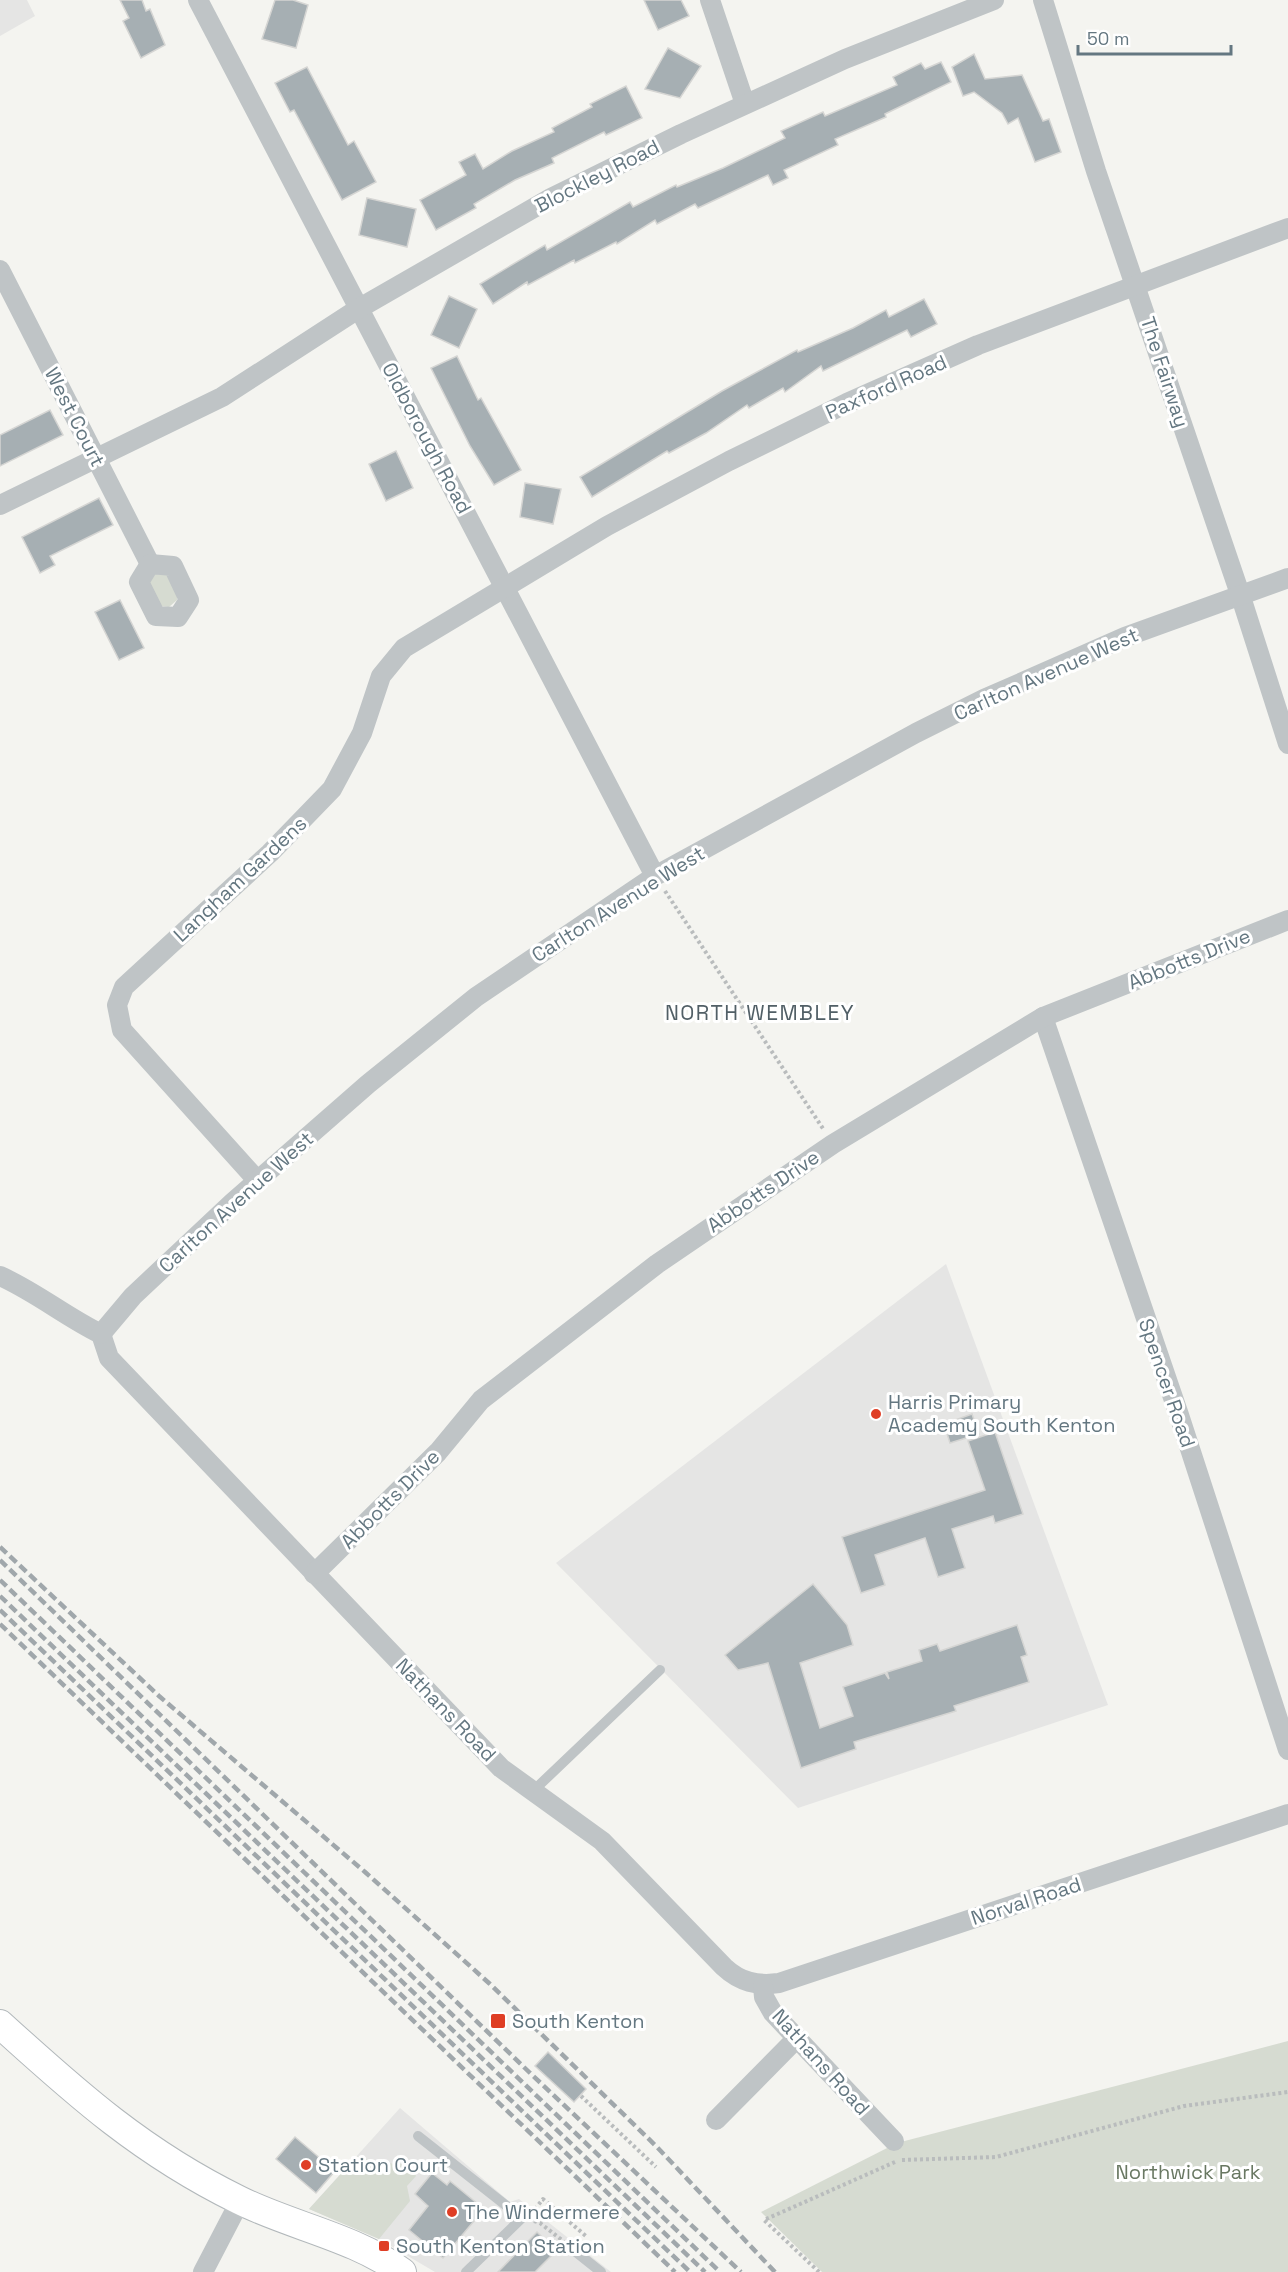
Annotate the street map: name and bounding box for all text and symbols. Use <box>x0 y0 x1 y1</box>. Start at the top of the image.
scale bar <box>1078 18 1231 56</box>
text: 50 m <box>1087 27 1129 50</box>
street label: Blockley Road <box>530 133 664 219</box>
street label: The Fairway <box>1135 313 1195 431</box>
street label: Paxford Road <box>821 349 951 425</box>
street label: Oldborough Road <box>376 358 478 518</box>
street label: West Court <box>39 363 111 471</box>
street label: Carlton Avenue West <box>950 622 1142 726</box>
street label: Langham Gardens <box>168 810 312 948</box>
street label: Carlton Avenue West <box>527 840 709 968</box>
street label: Abbotts Drive <box>1124 923 1254 995</box>
district label: NORTH WEMBLEY <box>665 999 855 1026</box>
street label: Carlton Avenue West <box>153 1126 319 1278</box>
street label: Abbotts Drive <box>702 1144 824 1238</box>
street label: Spencer Road <box>1133 1315 1201 1451</box>
place label: Harris Primary Academy South Kenton <box>888 1389 1115 1438</box>
marker: Harris Primary Academy South Kenton <box>869 1407 883 1421</box>
street label: Abbotts Drive <box>335 1444 445 1554</box>
street label: Nathans Road <box>390 1653 502 1767</box>
street label: Norval Road <box>968 1871 1084 1931</box>
street label: Nathans Road <box>766 2003 876 2121</box>
place label: South Kenton <box>512 2008 645 2034</box>
marker: South Kenton <box>489 2012 507 2030</box>
place label: Station Court <box>318 2152 448 2178</box>
marker: Station Court <box>299 2158 313 2172</box>
park label: Northwick Park <box>1116 2159 1261 2185</box>
place label: The Windermere <box>464 2199 620 2225</box>
marker: The Windermere <box>445 2205 459 2219</box>
place label: South Kenton Station <box>396 2233 605 2259</box>
marker: South Kenton Station <box>377 2239 391 2253</box>

